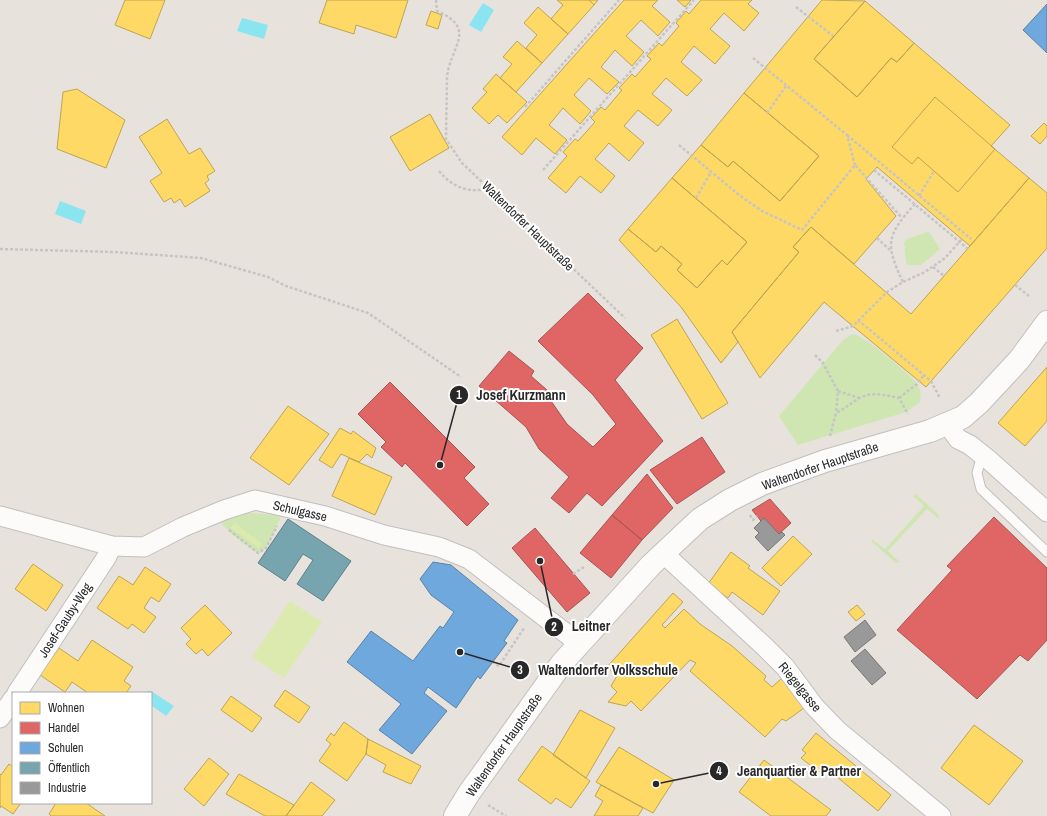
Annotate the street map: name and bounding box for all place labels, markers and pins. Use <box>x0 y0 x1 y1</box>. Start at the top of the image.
callout: Josef Kurzmann <box>449 382 574 408</box>
callout: Leitner <box>544 614 618 640</box>
callout: Waltendorfer Volksschule <box>510 657 686 683</box>
callout: Jeanquartier & Partner <box>709 758 869 784</box>

